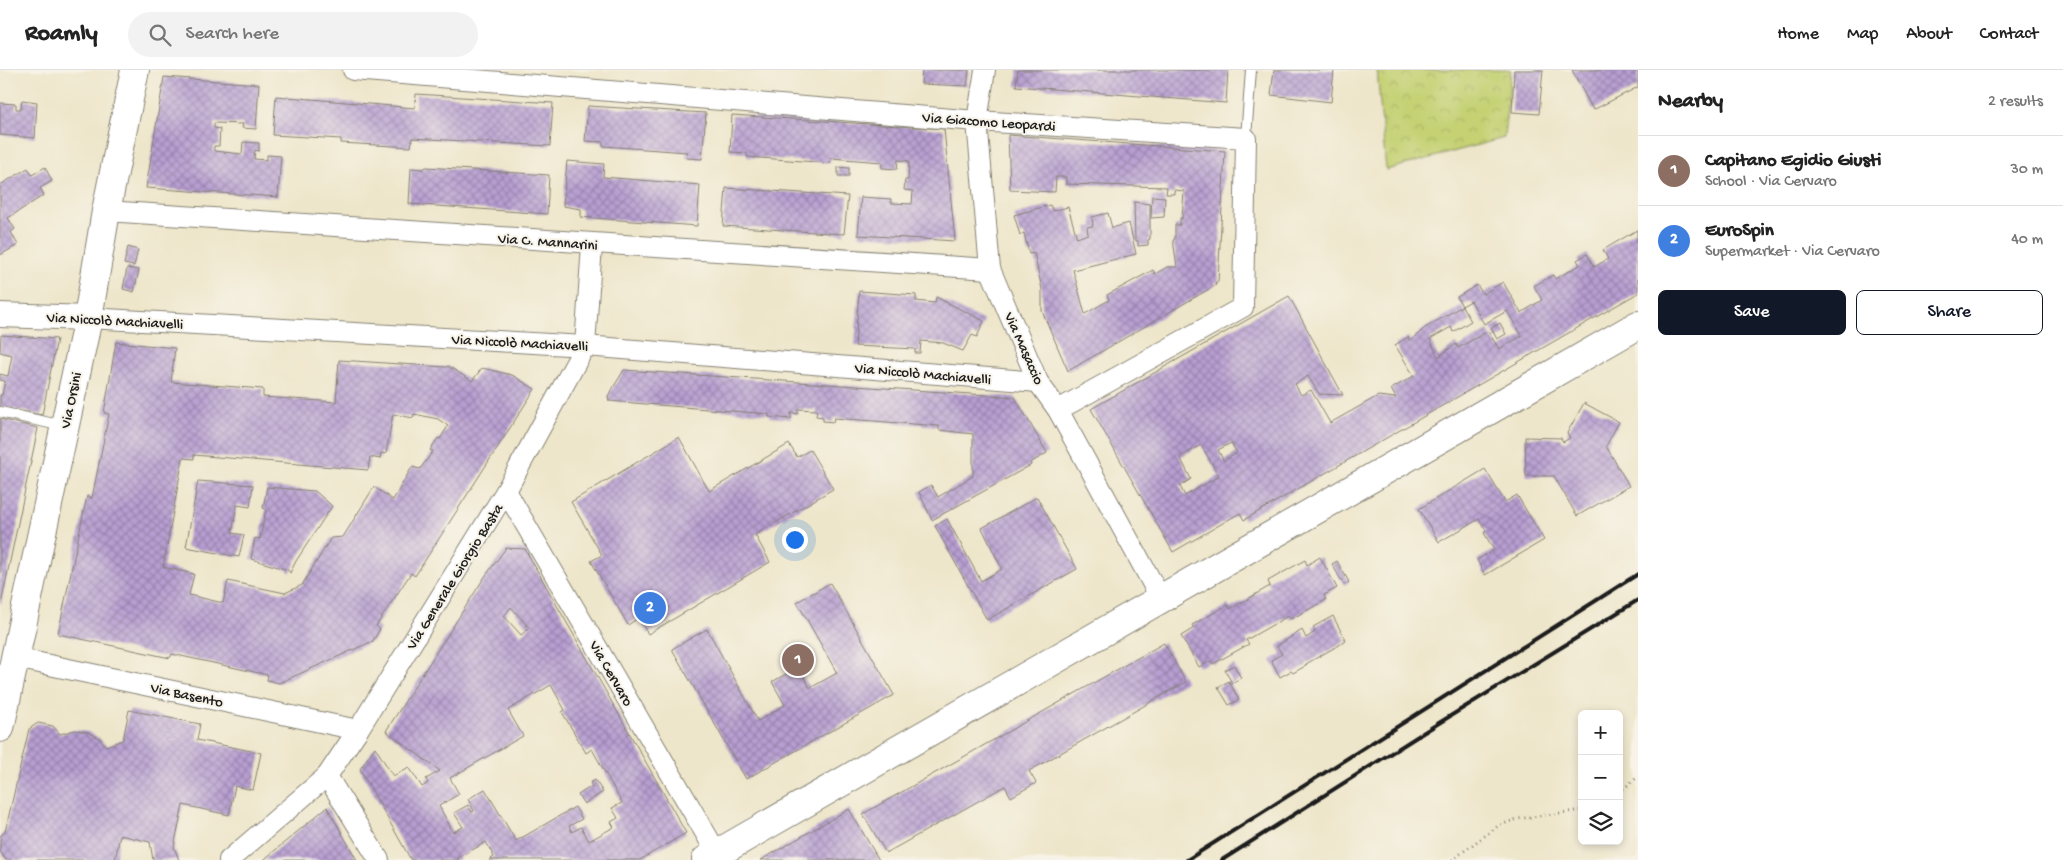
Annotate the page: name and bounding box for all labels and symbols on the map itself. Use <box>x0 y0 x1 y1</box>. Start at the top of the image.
street label: Via Giacomo Leopardi <box>921 109 1056 137</box>
street label: Via C. Mannarini <box>496 230 598 255</box>
street label: Via Niccolò Machiavelli <box>45 309 184 335</box>
street label: Via Masaccio <box>999 309 1047 388</box>
street label: Via Niccolò Machiavelli <box>450 331 589 357</box>
street label: Via Niccolò Machiavelli <box>853 360 992 390</box>
street label: Via Orsini <box>57 371 87 431</box>
street label: Via Generale Giorgio Basta <box>403 500 508 654</box>
your location <box>782 527 808 553</box>
pin: 2 <box>634 589 666 627</box>
street label: Via Cervaro <box>584 637 636 710</box>
pin: 1 <box>782 641 814 679</box>
street label: Via Basento <box>148 679 225 712</box>

